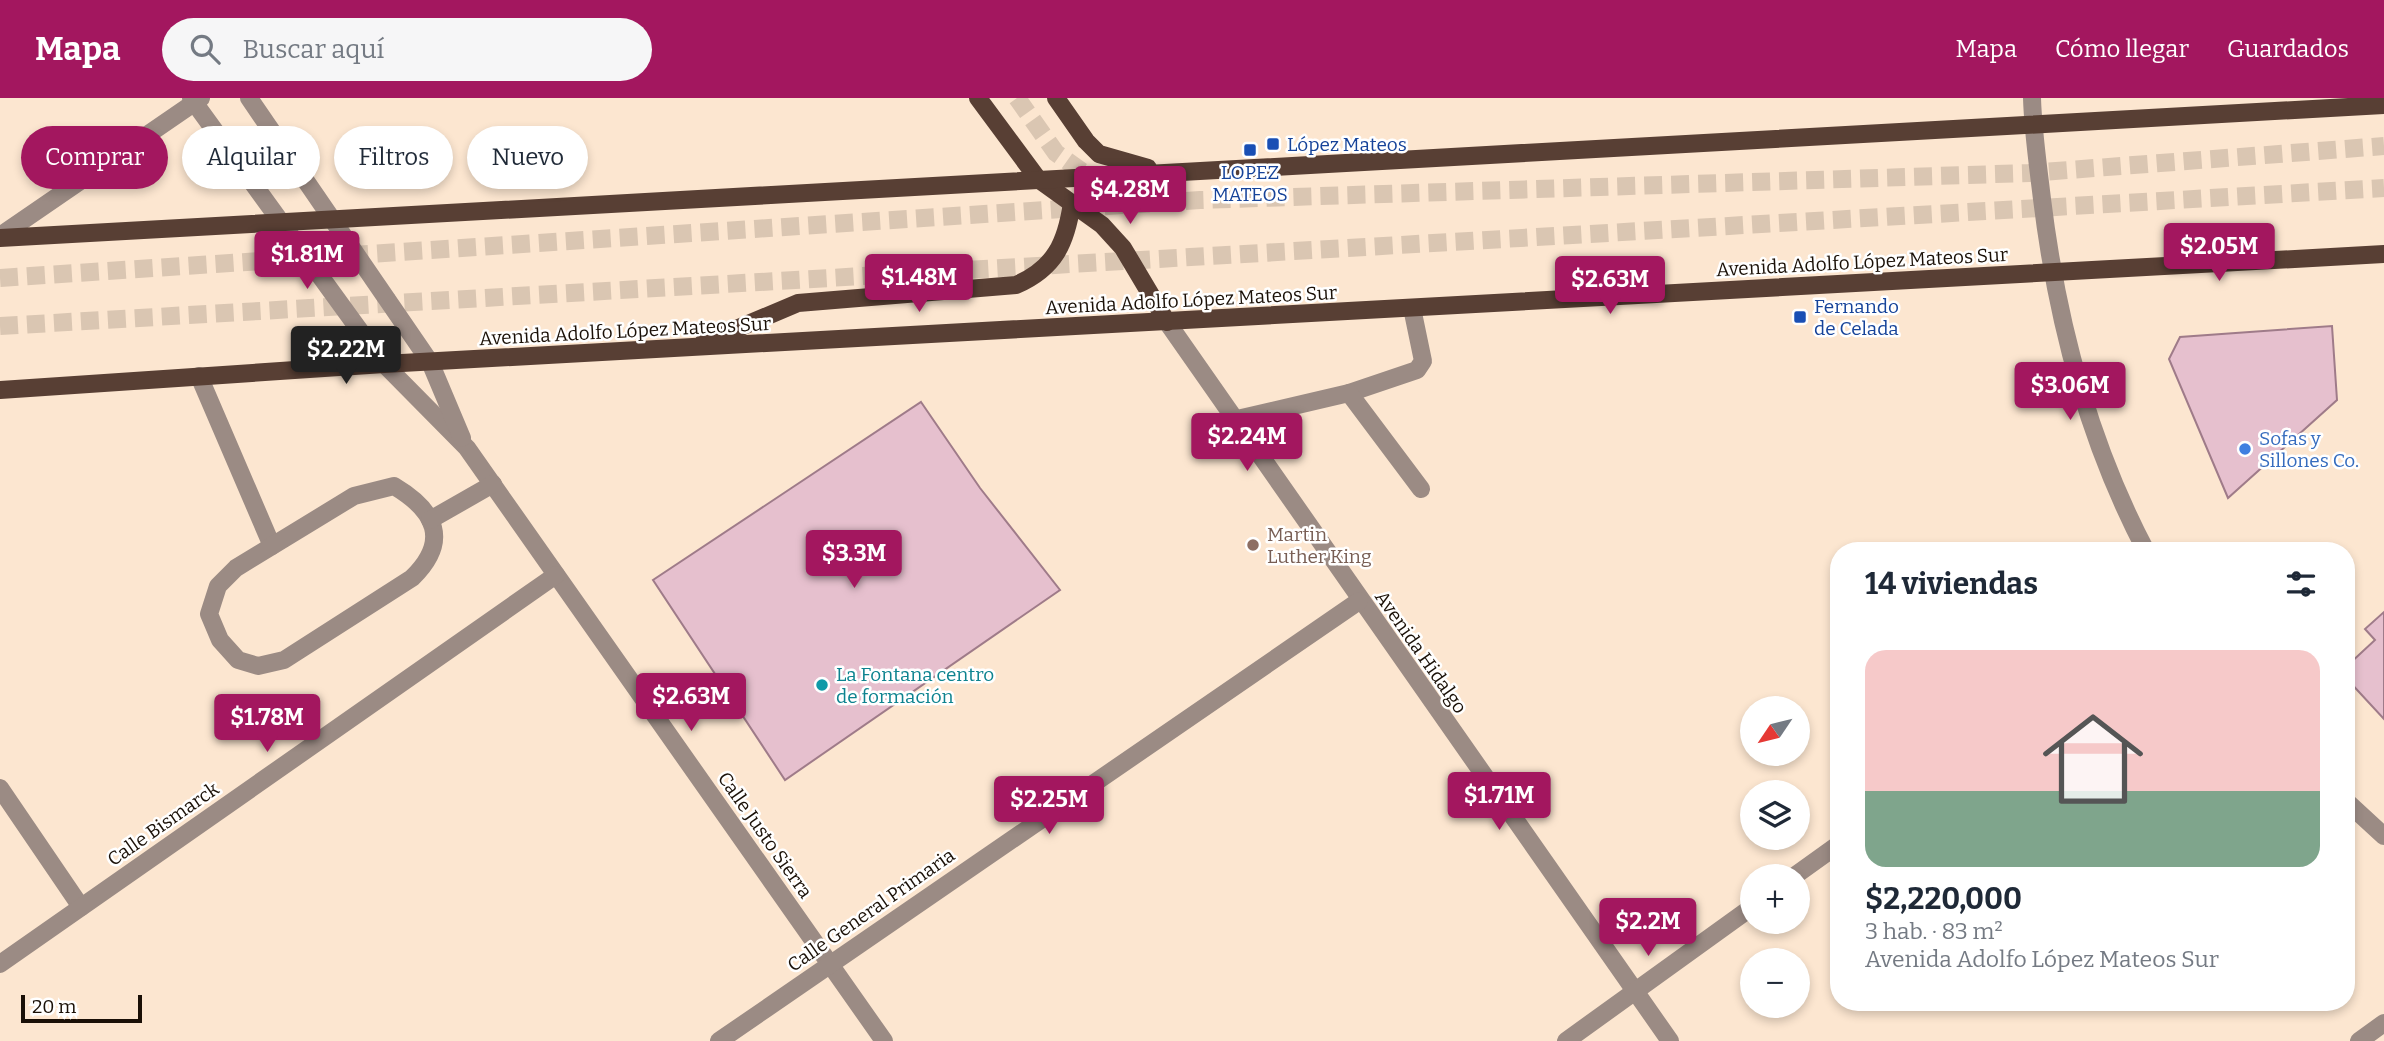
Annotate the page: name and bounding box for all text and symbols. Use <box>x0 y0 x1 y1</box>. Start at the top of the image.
search box <box>162 18 652 81</box>
text: Mapa <box>35 29 120 69</box>
icon: search <box>186 30 224 68</box>
text: Buscar aquí <box>242 34 384 65</box>
text: Mapa <box>1956 35 2017 63</box>
text: Cómo llegar <box>2055 35 2189 63</box>
text: Guardados <box>2227 35 2349 63</box>
chip: Comprar <box>21 126 168 189</box>
chip: Alquilar <box>182 126 320 189</box>
chip: Filtros <box>334 126 453 189</box>
chip: Nuevo <box>467 126 588 189</box>
place label: López Mateos <box>1287 133 1407 156</box>
marker: López Mateos <box>1265 136 1281 152</box>
marker: LOPEZ MATEOS <box>1242 142 1258 158</box>
place label: LOPEZ MATEOS <box>1212 161 1288 206</box>
pin: $4.28M <box>1073 166 1187 226</box>
text: $4.28M <box>1090 175 1170 203</box>
pin: $2.05M <box>2162 223 2276 283</box>
pin: $1.81M <box>250 232 364 291</box>
text: $2.05M <box>2180 232 2258 260</box>
text: $1.81M <box>270 240 344 268</box>
street label: Avenida Adolfo López Mateos Sur <box>1715 243 2009 281</box>
pin: $1.48M <box>862 254 976 314</box>
pin: $2.63M <box>1553 256 1667 316</box>
text: $1.48M <box>881 263 957 291</box>
text: $2.63M <box>1571 265 1649 293</box>
street label: Avenida Adolfo López Mateos Sur <box>1044 281 1338 319</box>
place label: Fernando de Celada <box>1814 295 1899 340</box>
marker: Fernando de Celada <box>1792 309 1808 325</box>
street label: Avenida Adolfo López Mateos Sur <box>478 312 772 350</box>
pin: $2.22M <box>289 327 403 386</box>
text: $2.22M <box>307 335 385 363</box>
pin: $3.06M <box>2013 362 2127 422</box>
text: $3.06M <box>2031 371 2109 399</box>
pin: $2.24M <box>1190 414 1304 473</box>
text: $2.24M <box>1207 422 1287 450</box>
place label: Sofas y Sillones Co. <box>2259 427 2359 472</box>
marker: Sofas y Sillones Co. <box>2237 441 2253 457</box>
place label: Martin Luther King <box>1267 523 1372 568</box>
pin: $3.3M <box>805 531 903 590</box>
marker: Martin Luther King <box>1245 537 1261 553</box>
text: $3.3M <box>822 539 886 567</box>
icon: filters <box>2282 565 2320 603</box>
text: 14 viviendas <box>1865 566 2038 602</box>
street label: Avenida Hidalgo <box>1370 586 1472 718</box>
place label: La Fontana centro de formación <box>836 663 994 708</box>
pin: $2.63M <box>634 674 748 733</box>
marker: La Fontana centro de formación <box>814 677 830 693</box>
text: $2.63M <box>652 682 730 710</box>
pin: $1.78M <box>210 694 324 754</box>
north arrow <box>1740 696 1810 766</box>
map controls <box>1740 696 1810 1018</box>
icon: home <box>2030 696 2156 822</box>
text: $1.78M <box>230 703 304 731</box>
street label: Calle Justo Sierra <box>713 767 817 903</box>
pin: $1.71M <box>1442 772 1556 832</box>
pin: $2.25M <box>992 776 1106 836</box>
street label: Calle Bismarck <box>103 777 223 871</box>
button: layers <box>1740 780 1810 850</box>
text: $1.71M <box>1464 781 1534 809</box>
text: $2.25M <box>1010 785 1088 813</box>
street label: Calle General Primaria <box>783 843 960 977</box>
button: + <box>1740 864 1810 934</box>
text: $2,220,000 <box>1865 881 2022 917</box>
pin: $2.2M <box>1599 898 1697 958</box>
text: $2.2M <box>1615 907 1681 935</box>
text: 3 hab. · 83 m² <box>1865 917 2003 945</box>
text: Avenida Adolfo López Mateos Sur <box>1865 945 2219 973</box>
button: − <box>1740 948 1810 1018</box>
scale bar <box>21 992 142 1024</box>
text: 20 m <box>32 995 76 1018</box>

